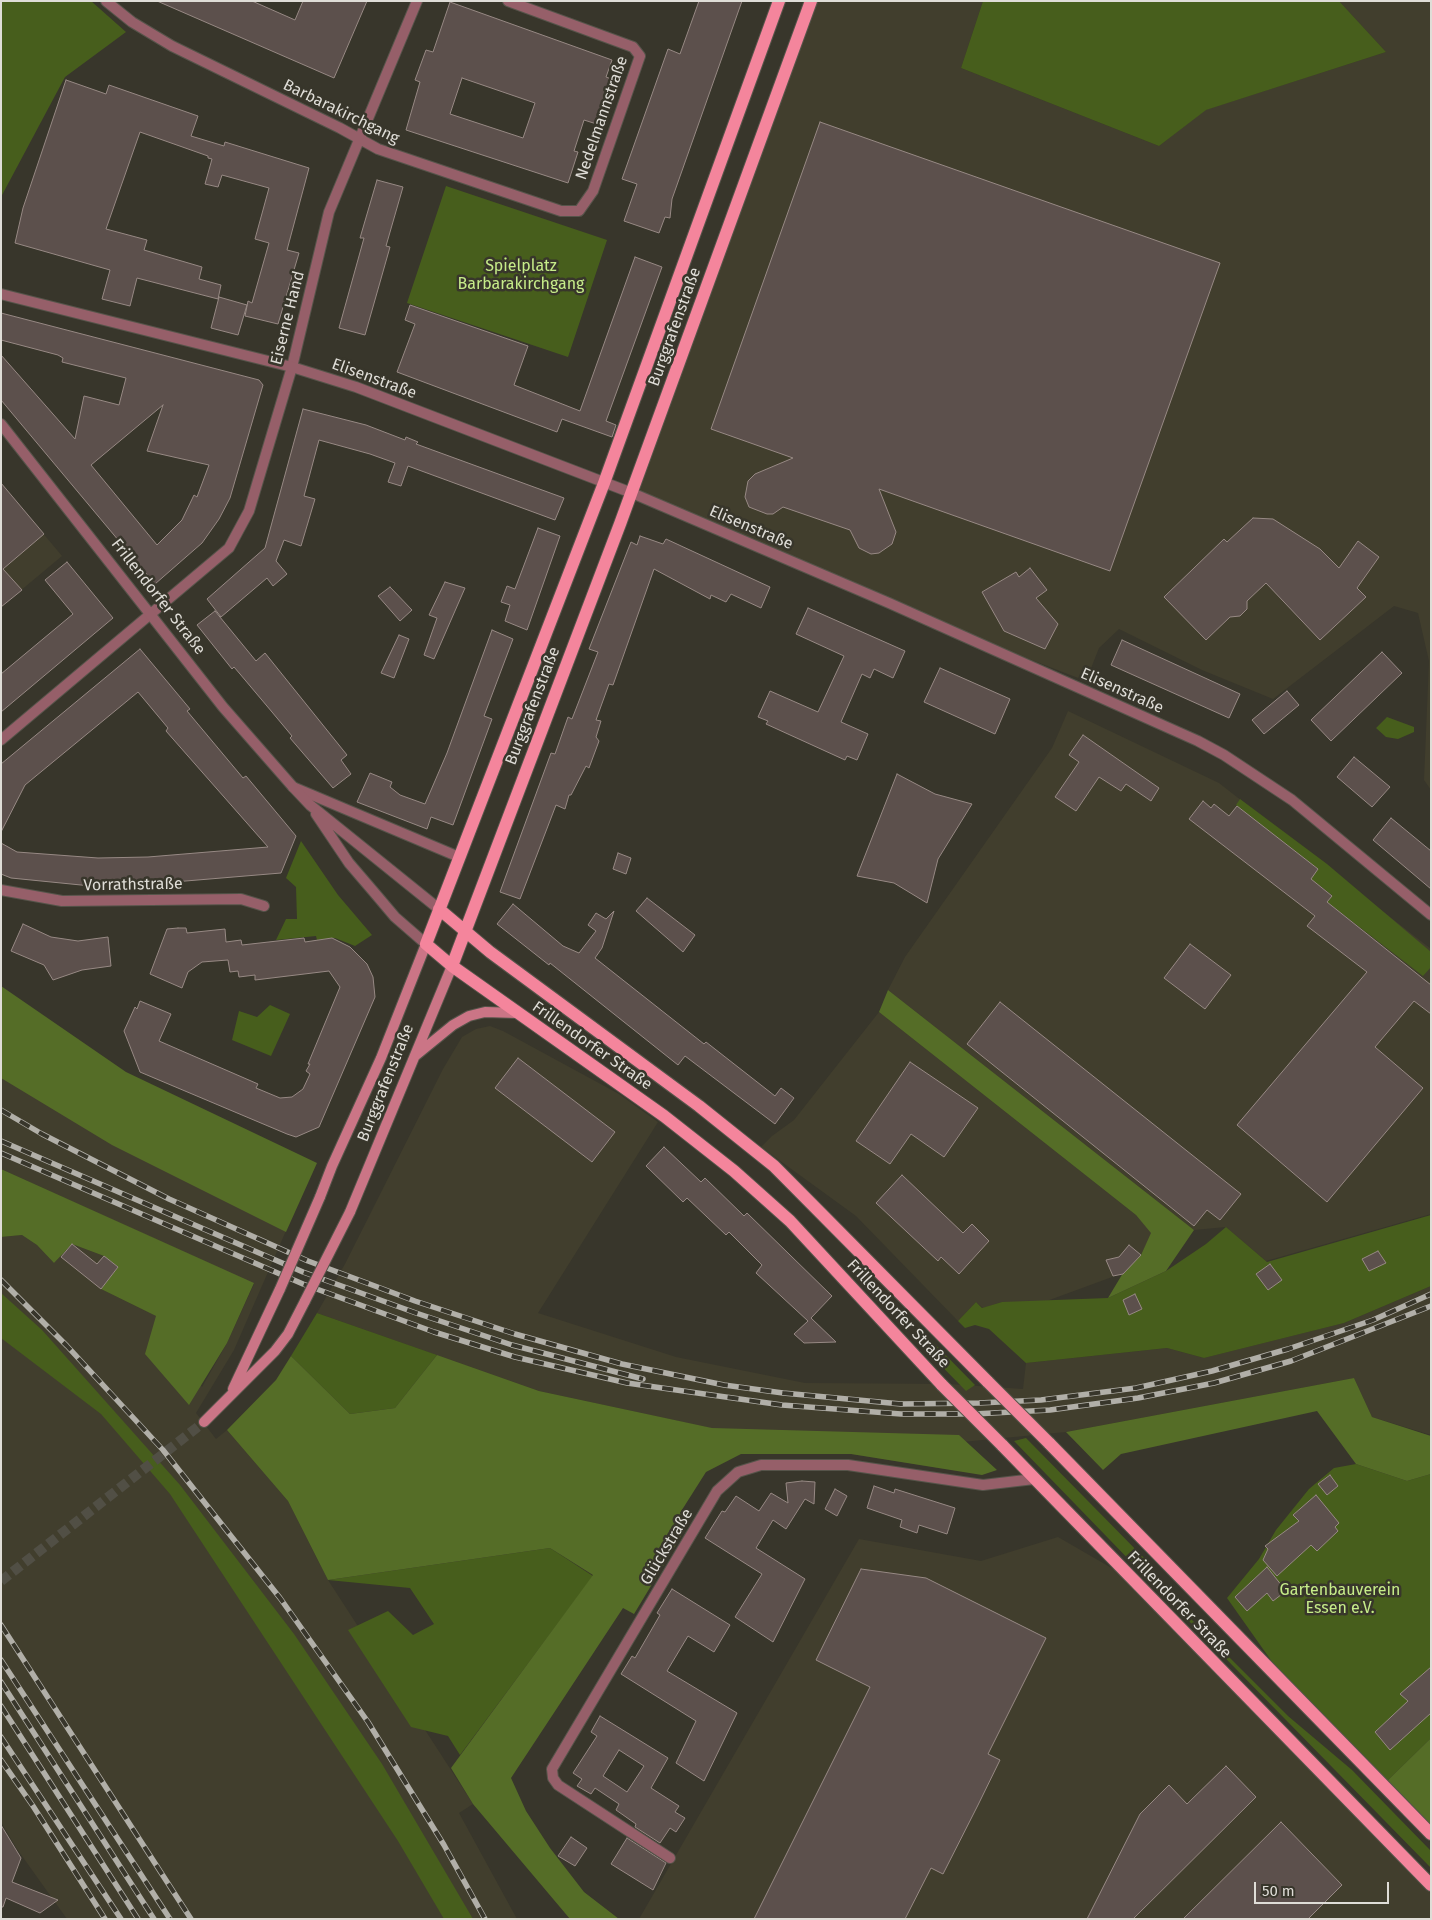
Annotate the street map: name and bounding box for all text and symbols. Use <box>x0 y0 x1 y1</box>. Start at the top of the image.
street label: Nedelmannstraße <box>572 54 632 182</box>
street label: Barbarakirchgang <box>280 76 402 148</box>
park label: Spielplatz Barbarakirchgang <box>458 257 584 295</box>
street label: Burggrafenstraße <box>645 265 705 389</box>
street label: Eiserne Hand <box>267 269 309 367</box>
street label: Elisenstraße <box>329 355 419 403</box>
street label: Elisenstraße <box>706 502 796 554</box>
street label: Frillendorfer Straße <box>107 535 209 659</box>
street label: Burggrafenstraße <box>502 644 564 768</box>
street label: Elisenstraße <box>1077 664 1167 718</box>
street label: Vorrathstraße <box>83 875 183 895</box>
street label: Frillendorfer Straße <box>528 997 656 1095</box>
street label: Burggrafenstraße <box>354 1021 418 1145</box>
street label: Frillendorfer Straße <box>843 1256 953 1372</box>
street label: Glückstraße <box>637 1505 697 1589</box>
street label: Frillendorfer Straße <box>1123 1547 1235 1663</box>
park label: Gartenbauverein Essen e.V. <box>1280 1581 1400 1619</box>
scale bar <box>1257 1872 1392 1904</box>
text: 50 m <box>1262 1882 1295 1900</box>

